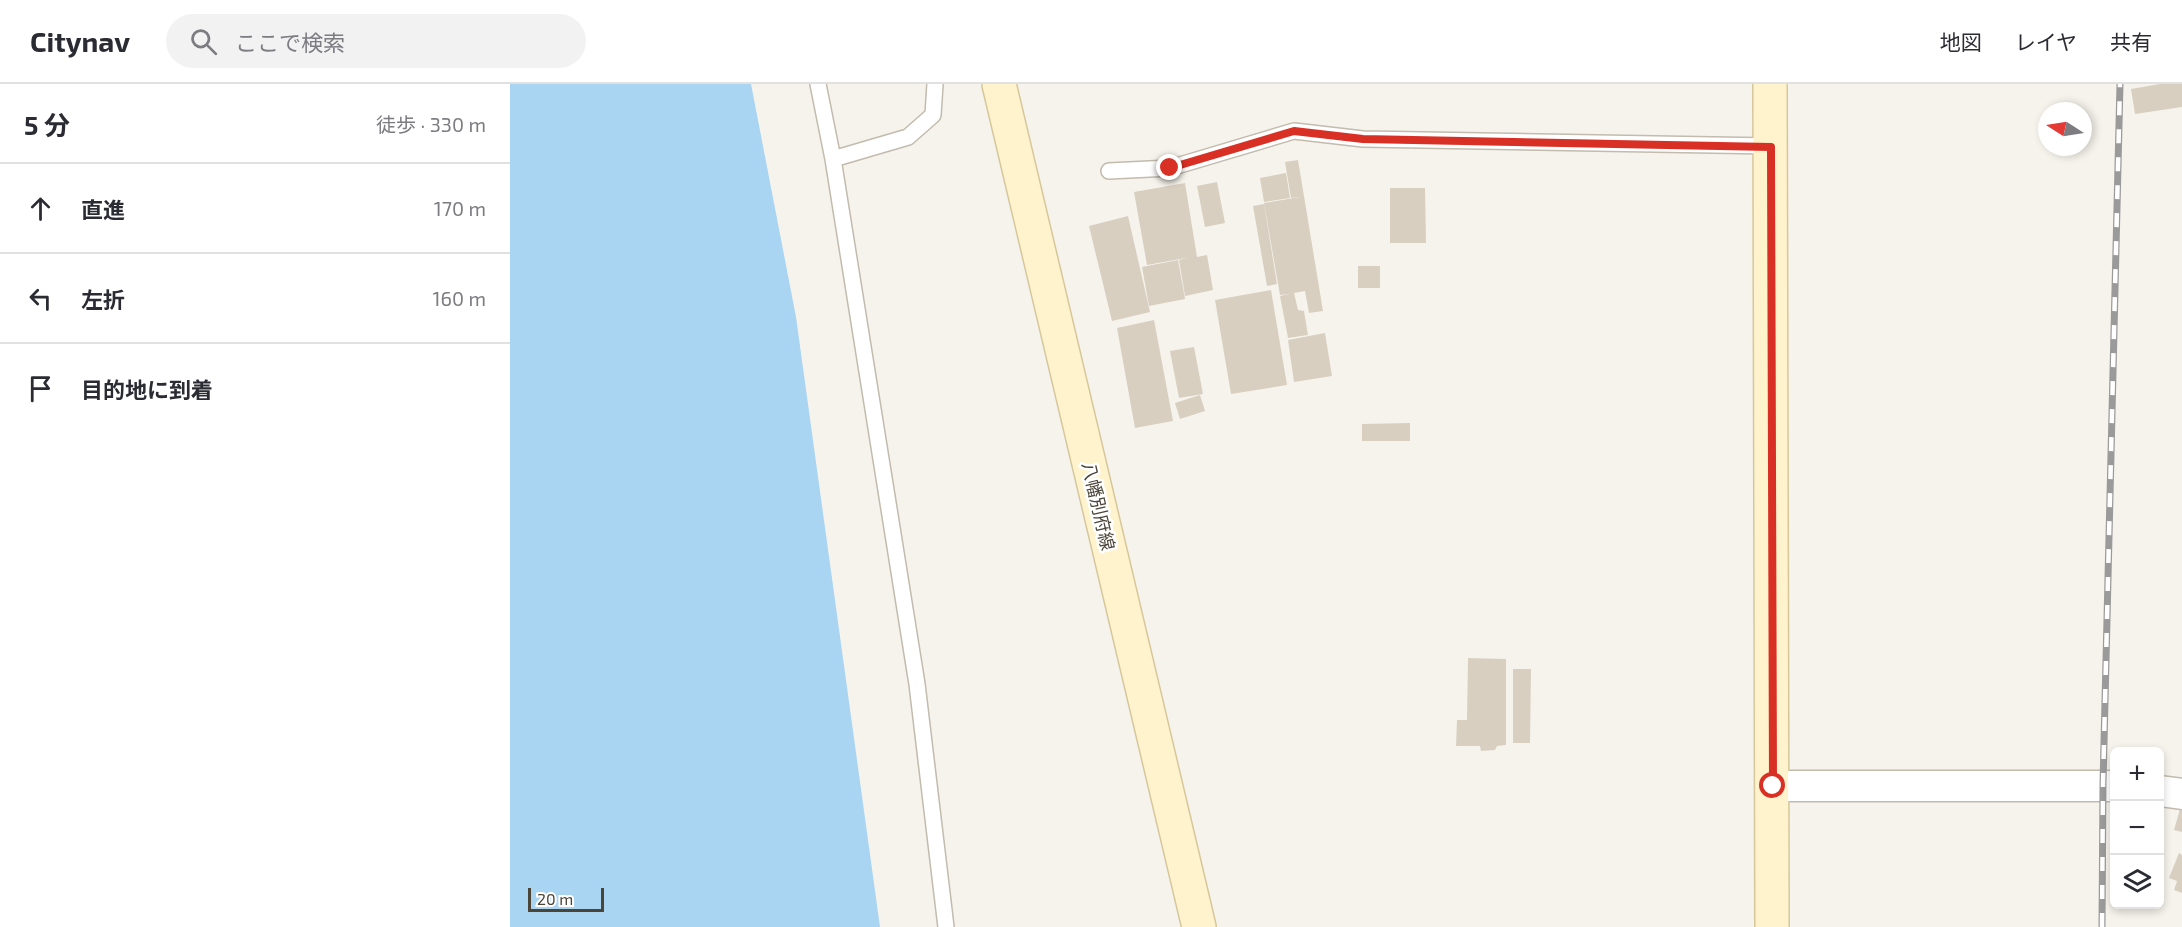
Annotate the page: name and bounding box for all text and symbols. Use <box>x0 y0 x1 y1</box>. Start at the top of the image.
search box <box>166 14 586 68</box>
text: Citynav <box>30 24 130 58</box>
icon: search <box>187 25 220 58</box>
text: ここで検索 <box>235 29 345 55</box>
text: 地図 <box>1940 29 1982 54</box>
text: レイヤ <box>2015 29 2077 54</box>
text: 共有 <box>2110 29 2152 54</box>
north arrow <box>2038 102 2092 156</box>
text: 5 分 <box>24 109 70 140</box>
text: 徒歩 · 330 m <box>376 112 486 136</box>
route end <box>1156 154 1182 180</box>
icon: ahead <box>24 192 57 225</box>
text: 直進 <box>81 196 125 222</box>
text: 170 m <box>434 196 486 220</box>
icon: left <box>24 282 57 315</box>
text: 左折 <box>81 286 125 312</box>
text: 160 m <box>433 286 486 310</box>
icon: arrive <box>24 372 57 405</box>
text: 目的地に到着 <box>81 376 213 402</box>
street label: 八幡別府線 <box>1078 460 1120 552</box>
map controls <box>2110 747 2164 909</box>
button: + <box>2110 747 2164 801</box>
route start <box>1759 772 1785 798</box>
button: − <box>2110 801 2164 855</box>
button: layers <box>2110 855 2164 909</box>
scale bar <box>528 885 604 912</box>
text: 20 m <box>537 889 573 908</box>

